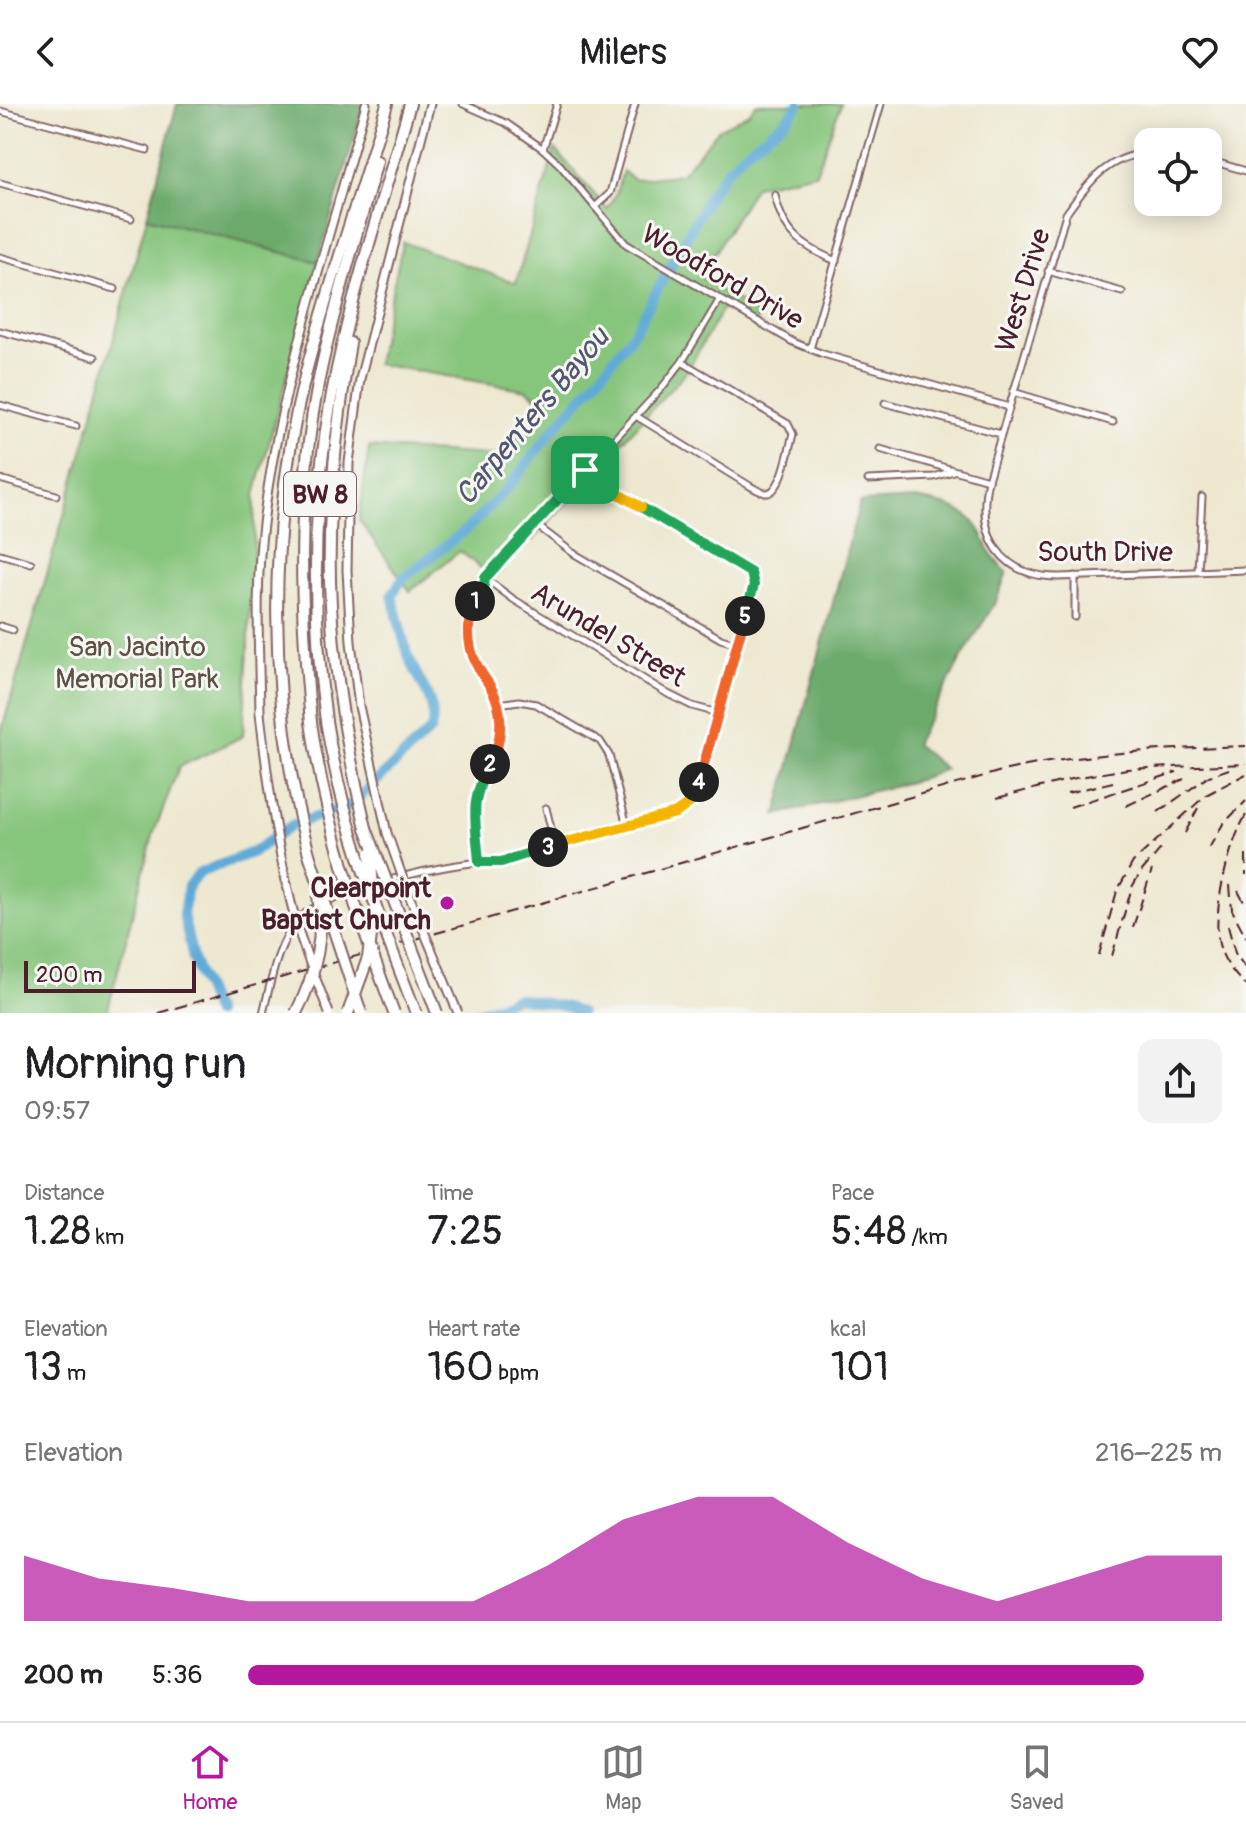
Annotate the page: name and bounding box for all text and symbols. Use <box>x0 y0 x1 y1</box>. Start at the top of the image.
icon: back <box>24 30 68 74</box>
text: Milers <box>579 30 667 75</box>
icon: heart <box>1178 30 1222 74</box>
map controls <box>1134 128 1222 216</box>
button: locate <box>1134 128 1222 216</box>
street label: Woodford Drive <box>635 217 810 338</box>
street label: West Drive <box>988 224 1059 356</box>
water label: Carpenters Bayou <box>447 318 619 513</box>
pin <box>551 436 619 504</box>
icon: arrive <box>563 448 607 492</box>
road number: BW 8 <box>284 472 356 516</box>
street label: South Drive <box>1037 535 1173 570</box>
street label: Arundel Street <box>524 575 693 696</box>
pin: 1 <box>455 581 495 621</box>
text: 1 <box>471 587 479 615</box>
pin: 5 <box>725 596 765 636</box>
text: 5 <box>739 602 751 630</box>
park label: San Jacinto Memorial Park <box>55 630 219 697</box>
pin: 2 <box>470 744 510 784</box>
text: 2 <box>484 750 496 778</box>
pin: 4 <box>679 762 719 802</box>
text: 4 <box>693 768 705 796</box>
pin: 3 <box>528 827 568 867</box>
text: 3 <box>542 833 554 861</box>
place label: Clearpoint Baptist Church <box>261 871 432 938</box>
marker: Clearpoint Baptist Church <box>438 894 456 912</box>
scale bar <box>24 957 196 993</box>
text: 200 m <box>36 961 103 989</box>
text: Morning run <box>24 1037 247 1092</box>
button: share <box>1138 1039 1222 1123</box>
text: 09:57 <box>24 1095 90 1127</box>
text: Distance <box>24 1179 104 1207</box>
text: Time <box>427 1179 473 1207</box>
text: Pace <box>831 1179 874 1207</box>
text: 1.28 <box>24 1207 91 1256</box>
text: 7:25 <box>427 1207 503 1256</box>
text: 5:48 <box>831 1207 906 1256</box>
text: km <box>91 1223 124 1251</box>
text: /km <box>906 1223 948 1251</box>
text: Elevation <box>24 1315 108 1343</box>
text: Heart rate <box>427 1315 520 1343</box>
text: kcal <box>831 1315 866 1343</box>
text: 13 <box>24 1343 62 1392</box>
text: 160 <box>427 1343 494 1392</box>
text: 101 <box>831 1343 889 1392</box>
text: m <box>62 1359 86 1387</box>
text: bpm <box>494 1359 539 1387</box>
text: Elevation <box>24 1437 123 1469</box>
text: 216–225 m <box>1095 1437 1222 1469</box>
text: 200 m <box>24 1659 103 1691</box>
text: 5:36 <box>152 1659 203 1691</box>
tab: Home <box>182 1740 237 1816</box>
tab: Map <box>601 1740 645 1816</box>
tab: Saved <box>1009 1740 1064 1816</box>

